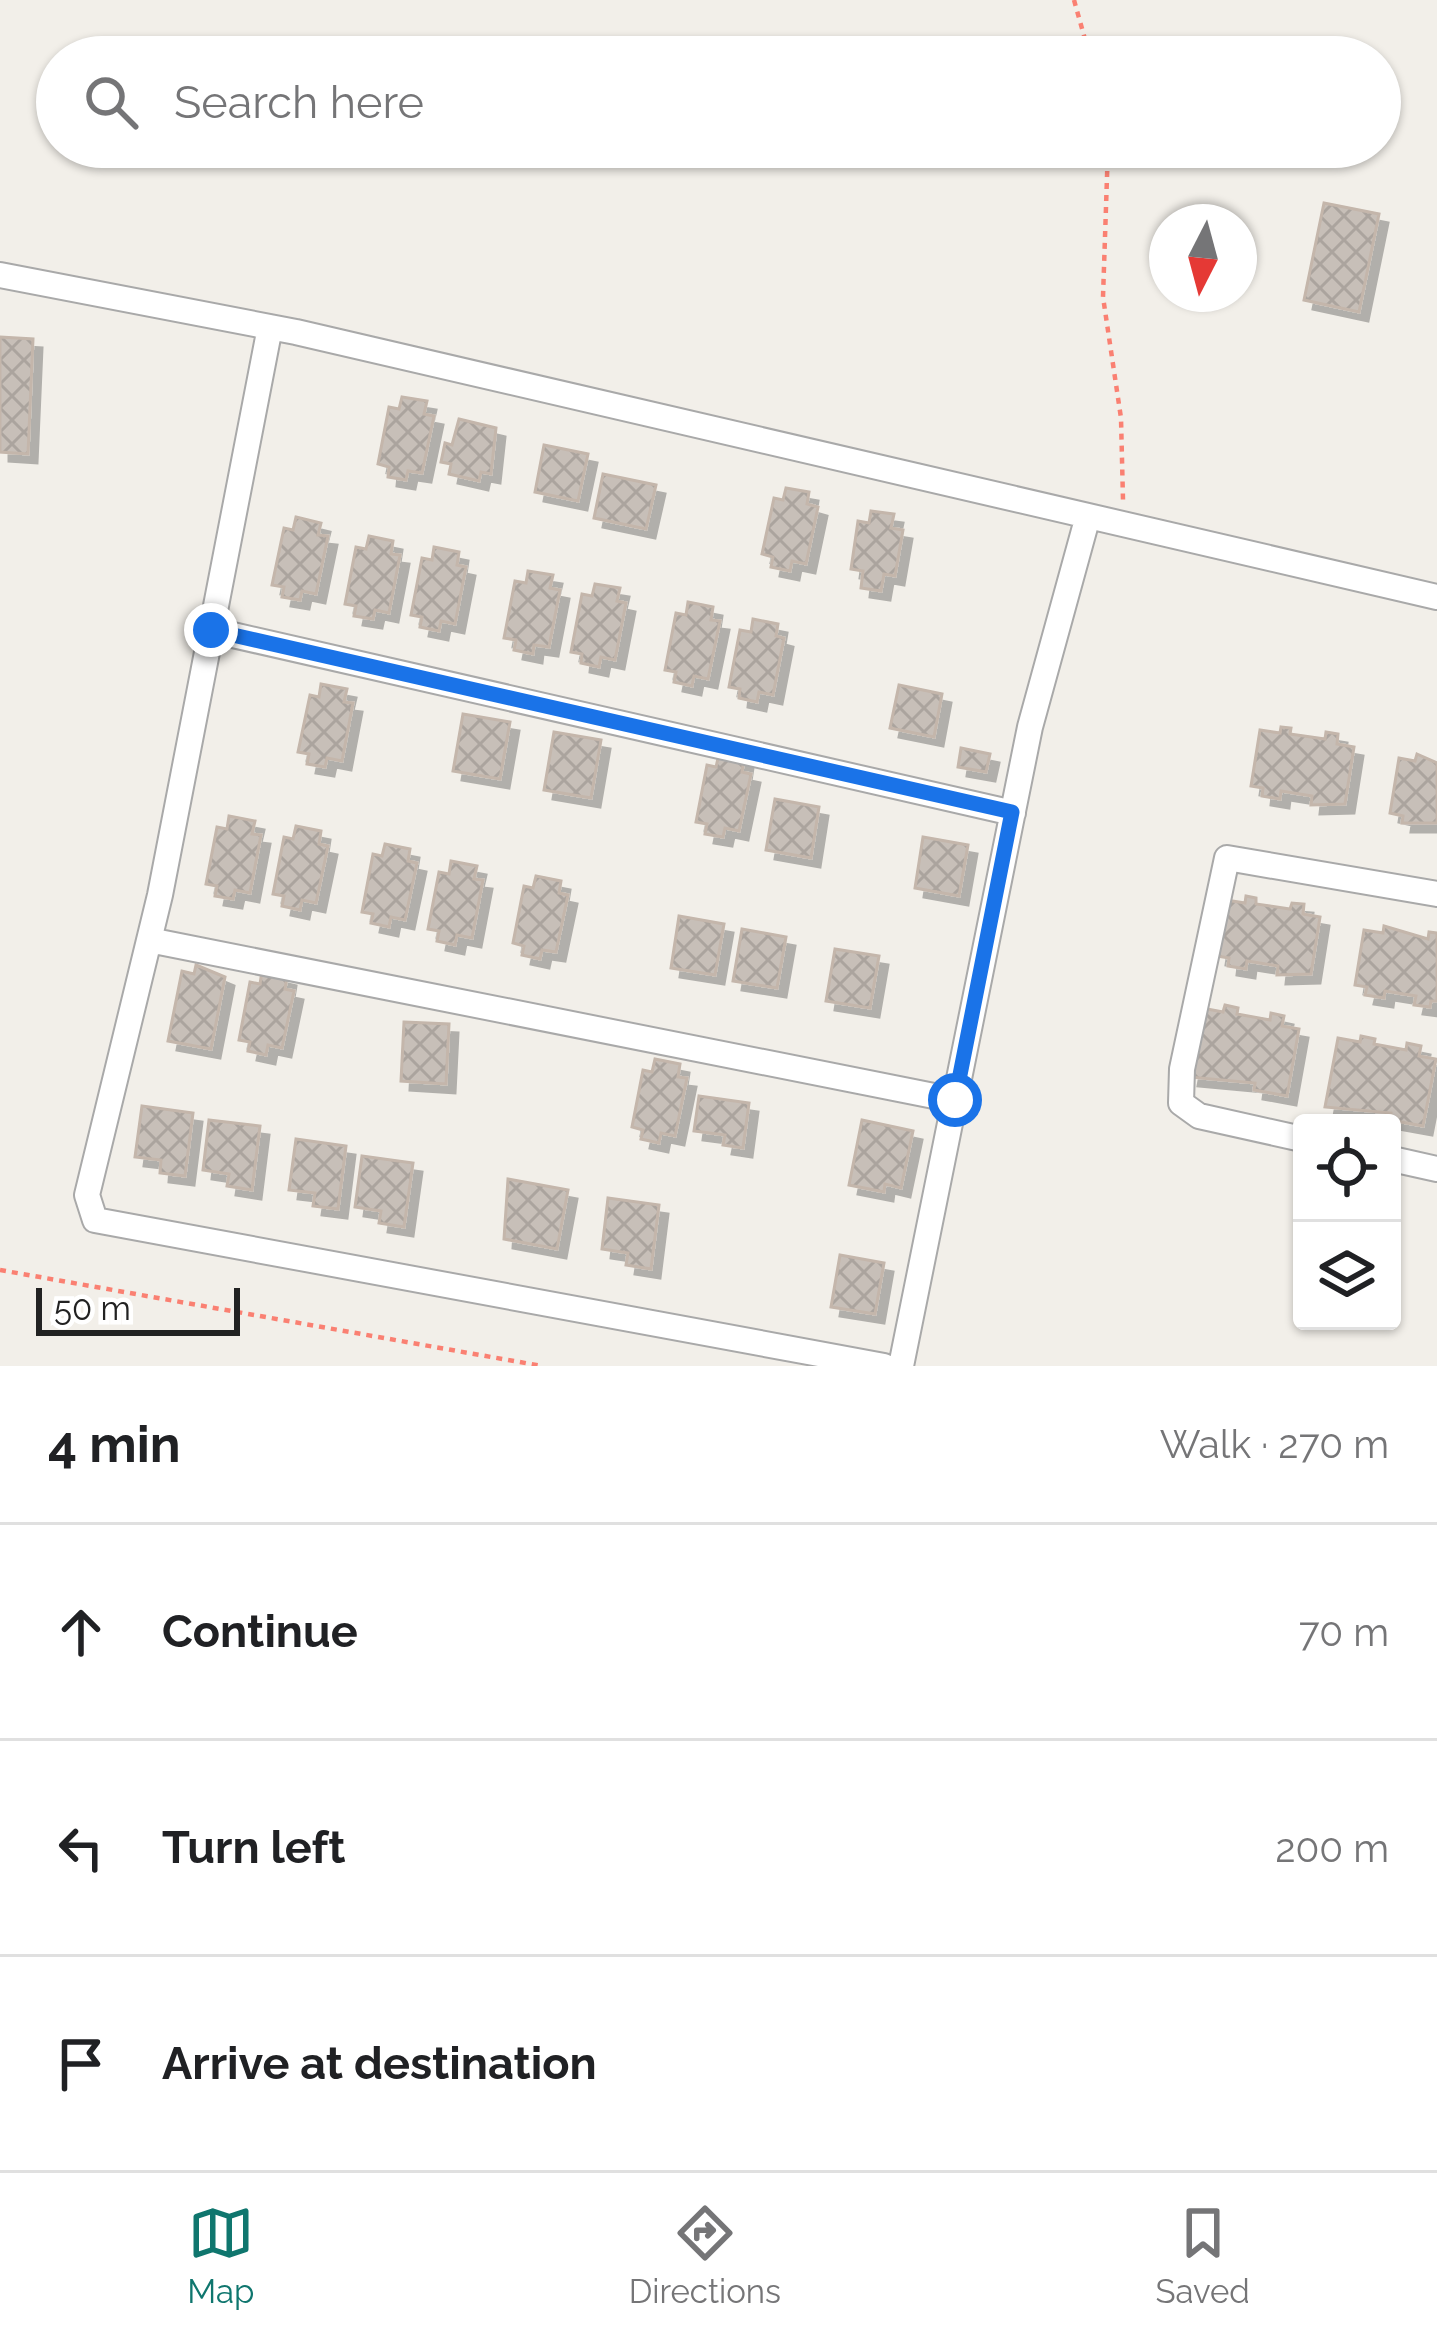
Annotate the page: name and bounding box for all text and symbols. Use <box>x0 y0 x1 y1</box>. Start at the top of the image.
search box <box>36 36 1401 168</box>
icon: search <box>78 69 144 135</box>
text: Search here <box>174 76 424 129</box>
north arrow <box>1149 204 1257 312</box>
route end <box>184 603 238 657</box>
route start <box>928 1073 982 1127</box>
map controls <box>1293 1114 1401 1330</box>
button: locate <box>1293 1114 1401 1222</box>
button: layers <box>1293 1222 1401 1330</box>
scale bar <box>36 1282 240 1335</box>
text: 50 m <box>54 1289 131 1328</box>
text: 4 min <box>48 1414 181 1474</box>
text: Walk · 270 m <box>1160 1421 1389 1467</box>
icon: ahead <box>48 1599 114 1665</box>
text: Continue <box>162 1605 358 1658</box>
text: 70 m <box>1299 1609 1389 1655</box>
icon: left <box>48 1815 114 1881</box>
text: Turn left <box>162 1821 345 1874</box>
text: 200 m <box>1275 1825 1389 1871</box>
icon: arrive <box>48 2031 114 2097</box>
text: Arrive at destination <box>162 2037 597 2090</box>
tab: Map <box>187 2200 254 2311</box>
tab: Directions <box>629 2200 781 2311</box>
tab: Saved <box>1155 2200 1250 2311</box>

